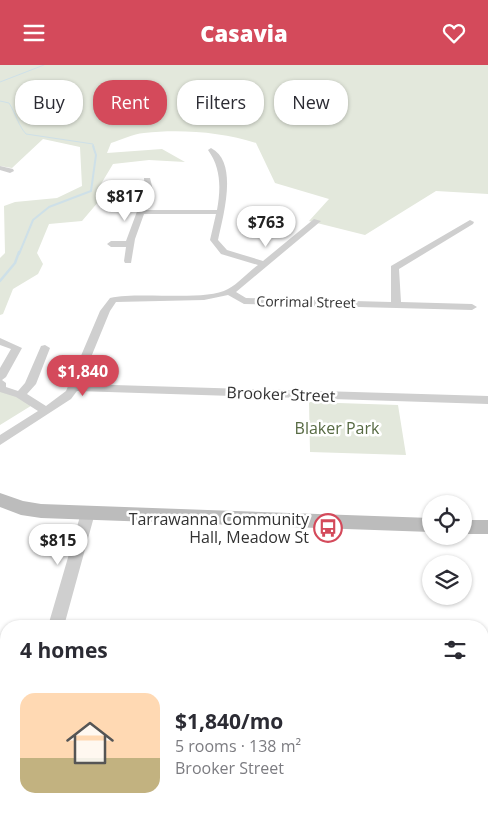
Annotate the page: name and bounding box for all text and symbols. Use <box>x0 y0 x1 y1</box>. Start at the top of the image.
text: Casavia <box>200 18 288 48</box>
icon: menu <box>20 19 48 47</box>
icon: heart <box>440 19 468 47</box>
chip: Buy <box>15 80 83 125</box>
chip: Rent <box>93 80 167 125</box>
chip: Filters <box>177 80 264 125</box>
chip: New <box>274 80 348 125</box>
pin: $817 <box>95 179 155 222</box>
text: $817 <box>107 185 143 207</box>
pin: $763 <box>236 205 296 248</box>
text: $763 <box>248 211 284 233</box>
street label: Corrimal Street <box>256 291 356 312</box>
pin: $1,840 <box>42 355 124 397</box>
text: $1,840 <box>58 360 108 382</box>
street label: Brooker Street <box>226 381 336 407</box>
park label: Blaker Park <box>295 417 380 439</box>
map controls <box>422 495 472 605</box>
button: locate <box>422 495 472 545</box>
place label: Tarrawanna Community Hall, Meadow St <box>129 508 310 548</box>
bus stop icon: Tarrawanna Community Hall, Meadow St <box>313 513 343 543</box>
pin: $815 <box>28 523 88 566</box>
text: $815 <box>40 529 76 551</box>
button: layers <box>422 555 472 605</box>
text: 4 homes <box>20 636 108 664</box>
icon: filters <box>441 636 469 664</box>
text: $1,840/mo <box>175 707 283 735</box>
icon: home <box>60 713 120 773</box>
text: 5 rooms · 138 m² <box>175 735 301 757</box>
text: Brooker Street <box>175 757 284 779</box>

